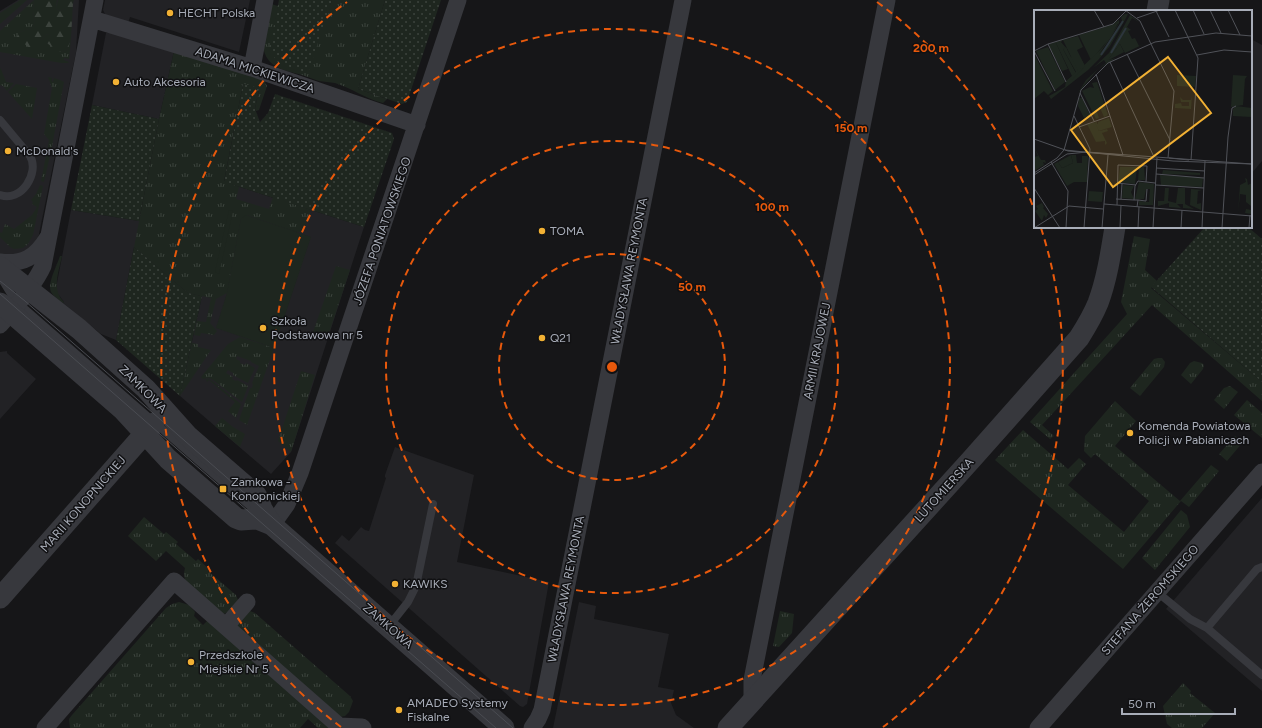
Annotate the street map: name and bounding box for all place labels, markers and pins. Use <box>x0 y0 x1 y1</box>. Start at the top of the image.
place label: HECHT Polska <box>178 6 255 20</box>
marker: HECHT Polska <box>165 8 175 18</box>
place label: Auto Akcesoria <box>124 75 206 89</box>
marker: Auto Akcesoria <box>111 77 121 87</box>
place label: McDonald's <box>16 144 79 158</box>
marker: McDonald's <box>3 146 13 156</box>
place label: TOMA <box>550 224 584 238</box>
marker: TOMA <box>537 226 547 236</box>
place label: Szkoła Podstawowa nr 5 <box>271 314 363 342</box>
marker: Szkoła Podstawowa nr 5 <box>258 323 268 333</box>
place label: Q21 <box>550 331 571 345</box>
marker: Q21 <box>537 333 547 343</box>
centre of rings <box>605 360 619 374</box>
place label: Komenda Powiatowa Policji w Pabianicach <box>1138 419 1250 447</box>
marker: Komenda Powiatowa Policji w Pabianicach <box>1125 428 1135 438</box>
place label: Zamkowa - Konopnickiej <box>231 475 300 503</box>
marker: Zamkowa - Konopnickiej <box>218 484 228 494</box>
place label: KAWIKS <box>403 577 448 591</box>
marker: KAWIKS <box>390 579 400 589</box>
place label: Przedszkole Miejskie Nr 5 <box>199 648 269 676</box>
marker: Przedszkole Miejskie Nr 5 <box>186 657 196 667</box>
place label: AMADEO Systemy Fiskalne <box>407 696 508 724</box>
marker: AMADEO Systemy Fiskalne <box>394 705 404 715</box>

